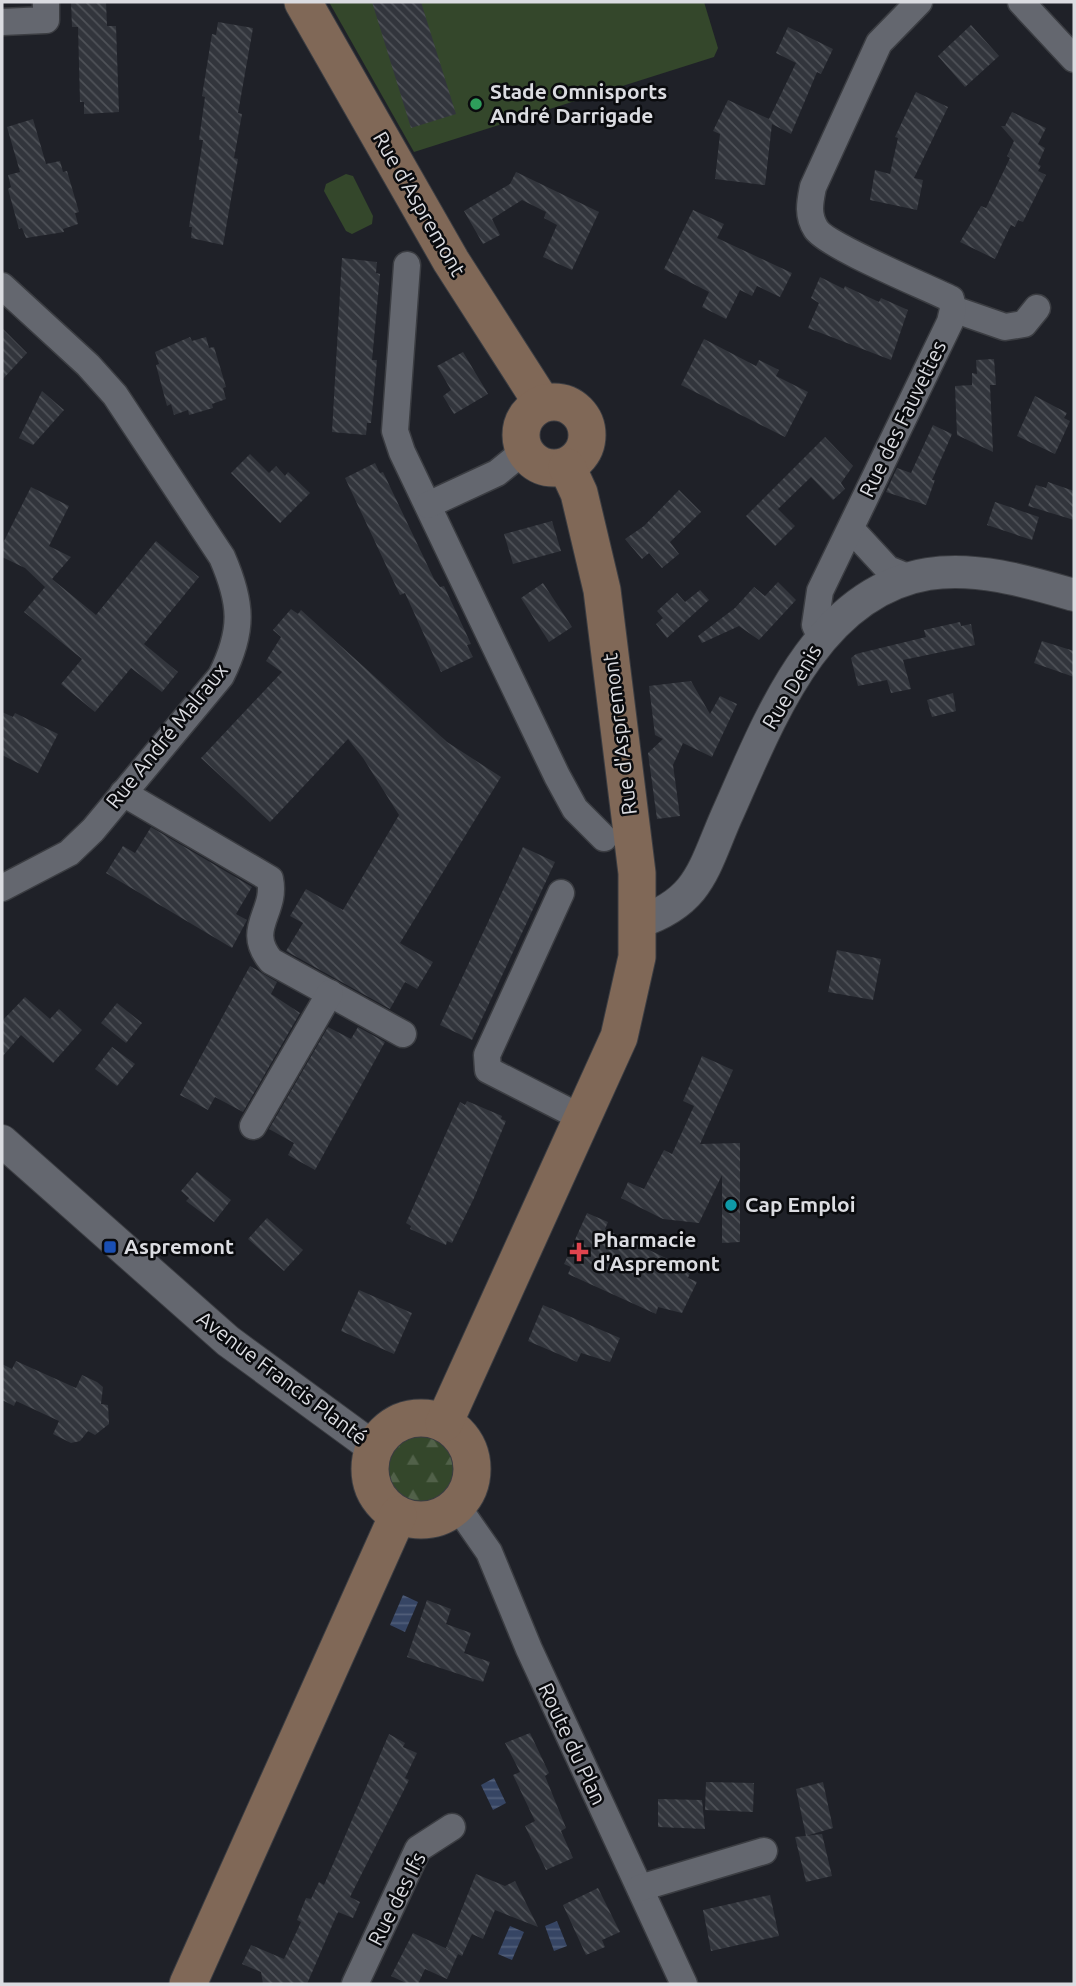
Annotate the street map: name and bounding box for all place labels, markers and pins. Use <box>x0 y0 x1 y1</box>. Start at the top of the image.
place label: Stade Omnisports André Darrigade <box>490 79 667 127</box>
marker: Stade Omnisports André Darrigade <box>468 96 484 112</box>
place label: Cap Emploi <box>745 1192 856 1216</box>
marker: Cap Emploi <box>723 1197 739 1213</box>
place label: Pharmacie d'Aspremont <box>593 1227 720 1275</box>
place label: Aspremont <box>124 1234 234 1258</box>
marker: Aspremont <box>102 1239 118 1255</box>
marker: Pharmacie d'Aspremont <box>571 1244 587 1260</box>

